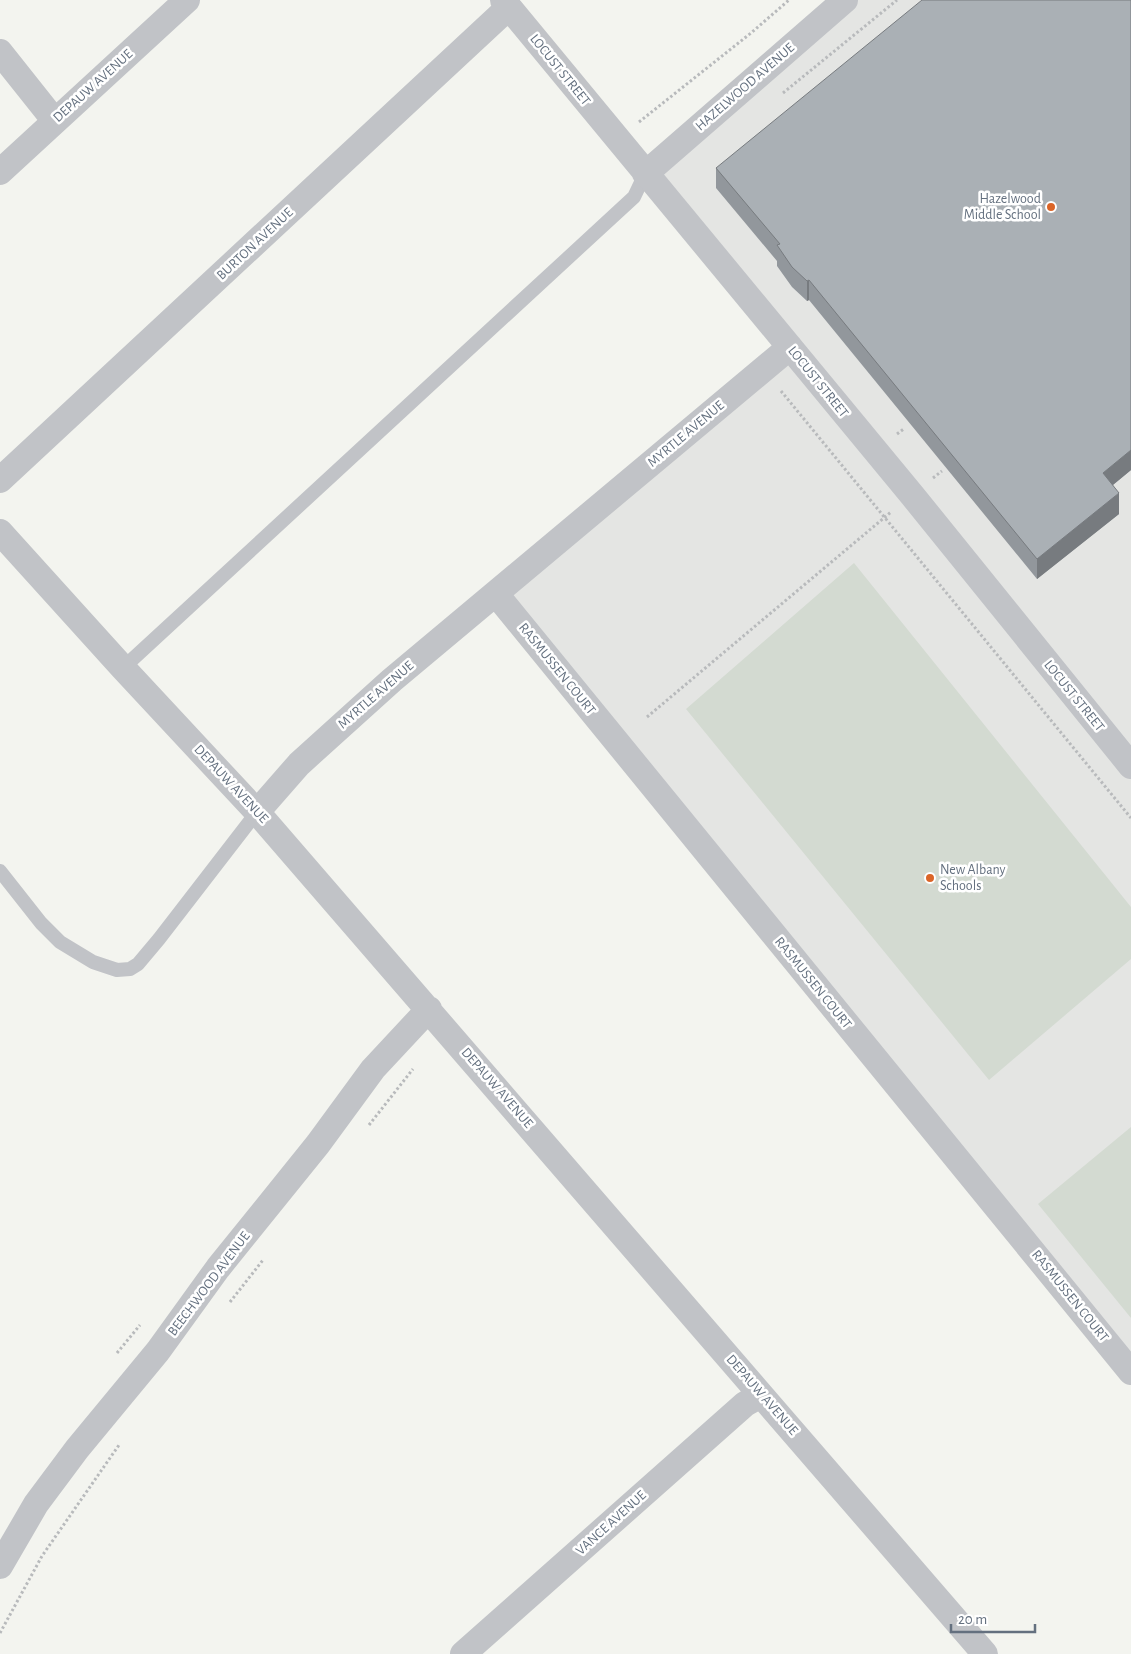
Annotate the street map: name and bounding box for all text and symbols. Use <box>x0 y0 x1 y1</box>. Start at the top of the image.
street label: LOCUST STREET <box>527 32 593 108</box>
street label: HAZELWOOD AVENUE <box>693 40 797 134</box>
street label: DEPAUW AVENUE <box>51 47 136 125</box>
place label: Hazelwood Middle School <box>964 192 1041 222</box>
marker: Hazelwood Middle School <box>1045 201 1057 213</box>
street label: BURTON AVENUE <box>214 205 296 283</box>
street label: LOCUST STREET <box>785 344 851 420</box>
street label: MYRTLE AVENUE <box>645 398 727 470</box>
street label: RASMUSSEN COURT <box>516 621 598 717</box>
street label: MYRTLE AVENUE <box>336 658 417 731</box>
street label: LOCUST STREET <box>1041 658 1107 734</box>
street label: DEPAUW AVENUE <box>191 742 271 826</box>
place label: New Albany Schools <box>940 863 1006 893</box>
marker: New Albany Schools <box>924 872 936 884</box>
street label: RASMUSSEN COURT <box>772 935 854 1031</box>
street label: DEPAUW AVENUE <box>458 1045 536 1131</box>
street label: BEECHWOOD AVENUE <box>165 1229 253 1339</box>
street label: RASMUSSEN COURT <box>1029 1248 1111 1344</box>
street label: DEPAUW AVENUE <box>723 1352 801 1438</box>
street label: VANCE AVENUE <box>573 1488 649 1558</box>
scale bar <box>951 1602 1035 1634</box>
text: 20 m <box>958 1612 987 1627</box>

